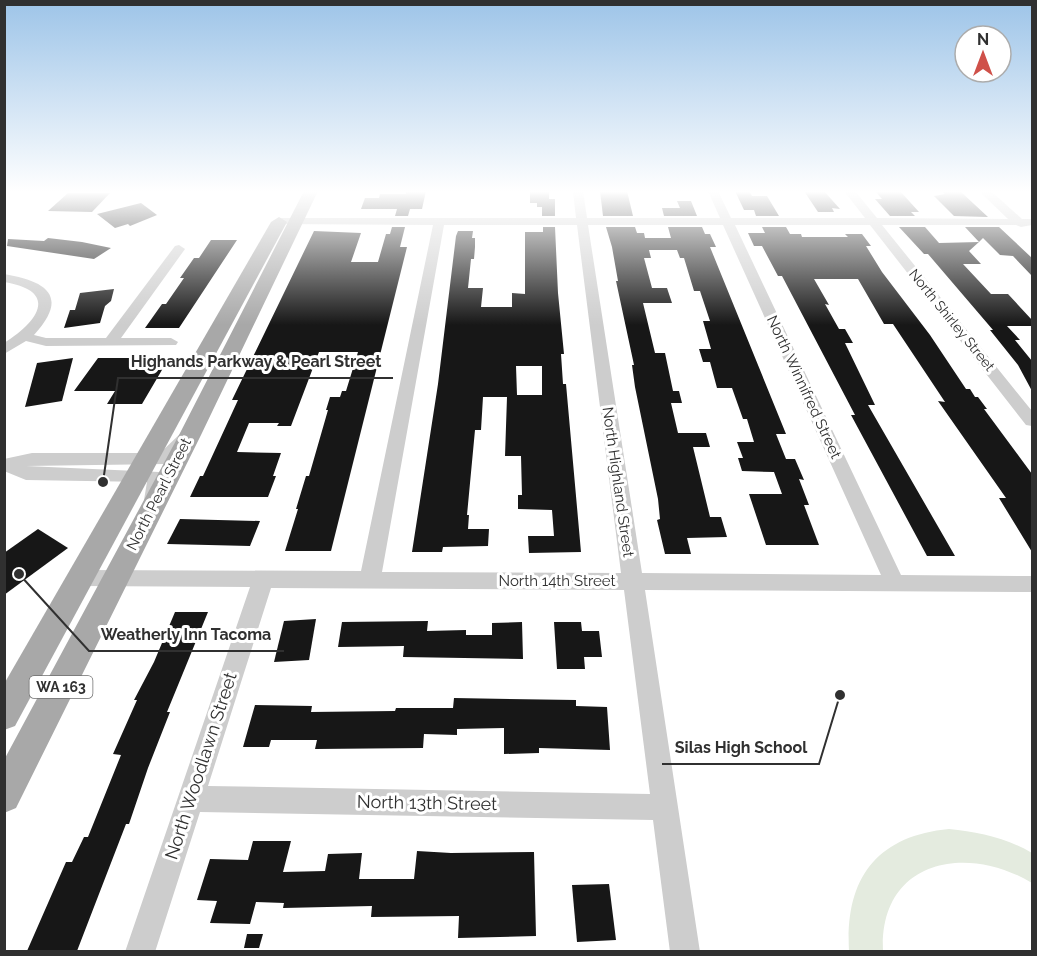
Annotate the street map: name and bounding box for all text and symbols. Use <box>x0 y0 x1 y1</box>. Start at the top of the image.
north arrow <box>953 24 1013 84</box>
text: N <box>977 30 989 49</box>
street label: North Shirley Street <box>906 266 998 374</box>
street label: North Winnifred Street <box>763 313 845 461</box>
callout: Highands Parkway & Pearl Street <box>118 344 393 378</box>
text: Highands Parkway & Pearl Street <box>131 352 381 371</box>
street label: North Highland Street <box>599 406 637 558</box>
street label: North Pearl Street <box>123 435 195 553</box>
street label: North 14th Street <box>498 572 616 590</box>
callout: Weatherly Inn Tacoma <box>89 617 284 651</box>
text: Weatherly Inn Tacoma <box>101 625 271 644</box>
street label: North Woodlawn Street <box>160 670 241 862</box>
road number: WA 163 <box>29 676 92 698</box>
callout: Silas High School <box>662 730 819 764</box>
text: Silas High School <box>675 738 808 757</box>
street label: North 13th Street <box>357 791 497 814</box>

